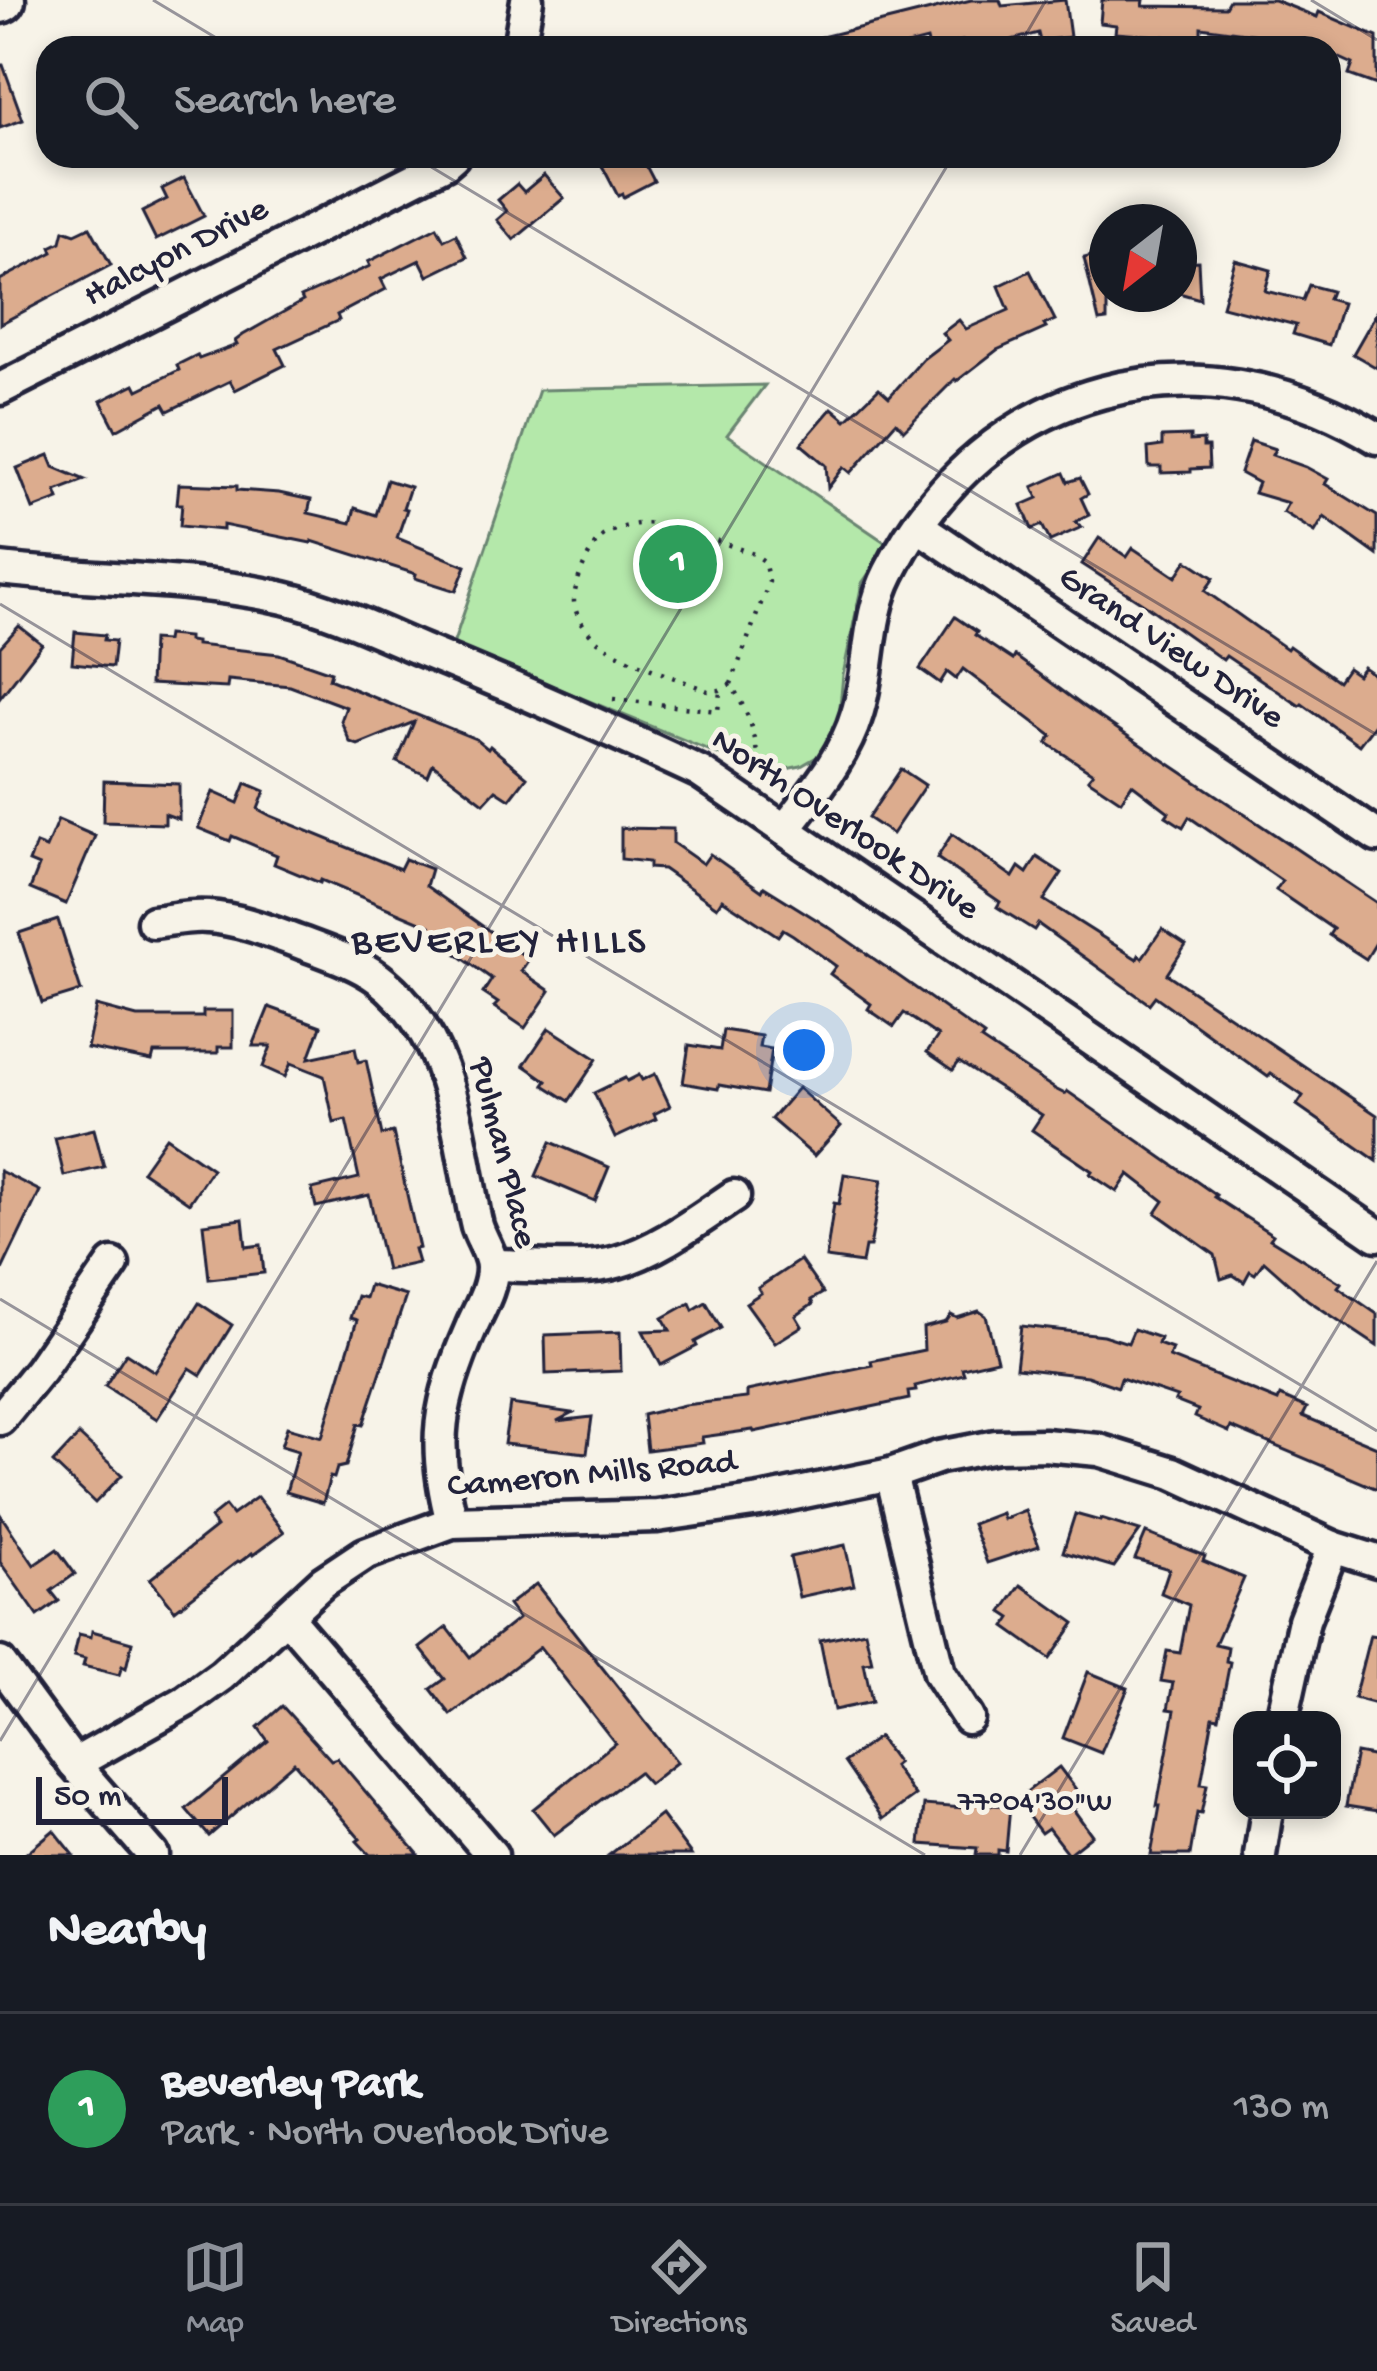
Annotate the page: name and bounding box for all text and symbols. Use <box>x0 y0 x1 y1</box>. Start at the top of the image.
search box <box>36 36 1341 168</box>
icon: search <box>78 69 144 135</box>
text: Search here <box>174 76 396 129</box>
street label: Halcyon Drive <box>78 189 277 319</box>
north arrow <box>1089 204 1197 312</box>
pin: 1 <box>639 519 717 609</box>
street label: Grand View Drive <box>1049 558 1292 741</box>
street label: North Overlook Drive <box>702 720 987 932</box>
district label: BEVERLEY HILLS <box>351 921 648 967</box>
your location <box>774 1020 834 1080</box>
street label: Pulman Place <box>456 1052 545 1253</box>
street label: Cameron Mills Road <box>446 1442 741 1510</box>
map controls <box>1233 1711 1341 1819</box>
button: locate <box>1233 1711 1341 1819</box>
scale bar <box>36 1771 228 1824</box>
text: 50 m <box>54 1779 121 1817</box>
text: 77°04'30"W <box>957 1787 1112 1822</box>
text: Nearby <box>48 1903 206 1963</box>
text: Beverley Park <box>162 2059 419 2112</box>
text: 1 <box>79 2086 95 2132</box>
text: 130 m <box>1234 2086 1329 2132</box>
text: Park · North Overlook Drive <box>162 2112 608 2158</box>
tab: Map <box>182 2234 248 2344</box>
tab: Directions <box>612 2234 746 2344</box>
tab: Saved <box>1110 2234 1195 2344</box>

